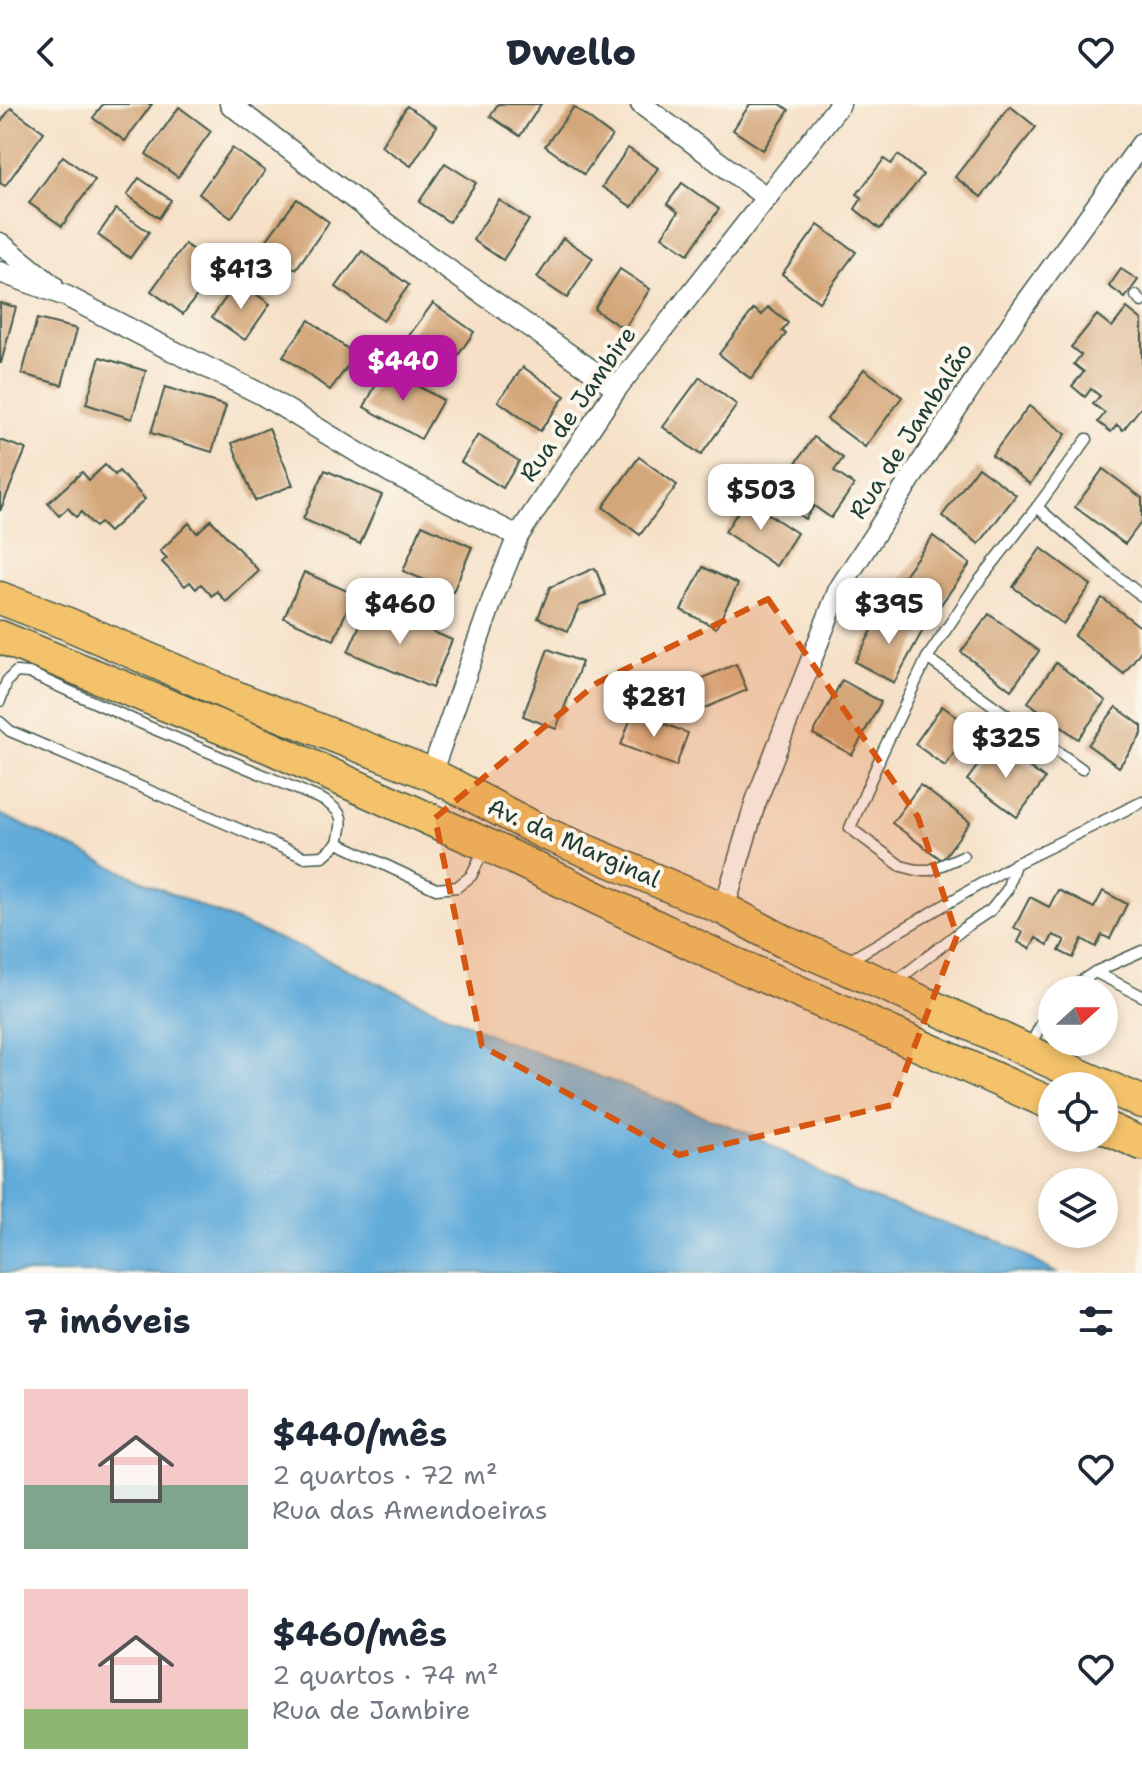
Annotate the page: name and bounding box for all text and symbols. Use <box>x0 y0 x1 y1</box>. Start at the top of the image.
text: Dwello <box>506 28 636 77</box>
icon: back <box>24 30 68 74</box>
icon: heart <box>1074 30 1118 74</box>
pin: $413 <box>194 243 288 311</box>
text: $413 <box>209 251 273 286</box>
street label: Rua de Jambire <box>512 320 644 488</box>
pin: $440 <box>356 335 450 403</box>
street label: Rua de Jambalão <box>842 337 980 525</box>
text: $440 <box>367 343 439 378</box>
pin: $503 <box>714 464 808 532</box>
text: $503 <box>726 472 796 507</box>
pin: $460 <box>353 578 447 646</box>
pin: $395 <box>842 578 936 646</box>
text: $460 <box>364 586 436 621</box>
text: $395 <box>854 586 924 621</box>
pin: $281 <box>607 671 701 739</box>
text: $281 <box>622 679 686 714</box>
pin: $325 <box>959 712 1053 780</box>
text: $325 <box>971 720 1041 755</box>
street label: Av. da Marginal <box>483 791 666 896</box>
north arrow <box>1038 976 1118 1056</box>
map controls <box>1038 976 1118 1248</box>
button: locate <box>1038 1072 1118 1152</box>
button: layers <box>1038 1168 1118 1248</box>
text: 7 imóveis <box>24 1298 191 1344</box>
icon: filters <box>1074 1299 1118 1343</box>
text: $440/mês <box>272 1411 447 1457</box>
icon: home <box>88 1421 184 1517</box>
icon: heart <box>1074 1447 1118 1491</box>
text: 2 quartos · 72 m² <box>272 1457 498 1492</box>
text: Rua das Amendoeiras <box>272 1492 548 1527</box>
text: $460/mês <box>272 1611 447 1657</box>
icon: home <box>88 1621 184 1717</box>
icon: heart <box>1074 1647 1118 1691</box>
text: 2 quartos · 74 m² <box>272 1657 499 1692</box>
text: Rua de Jambire <box>272 1692 470 1727</box>

